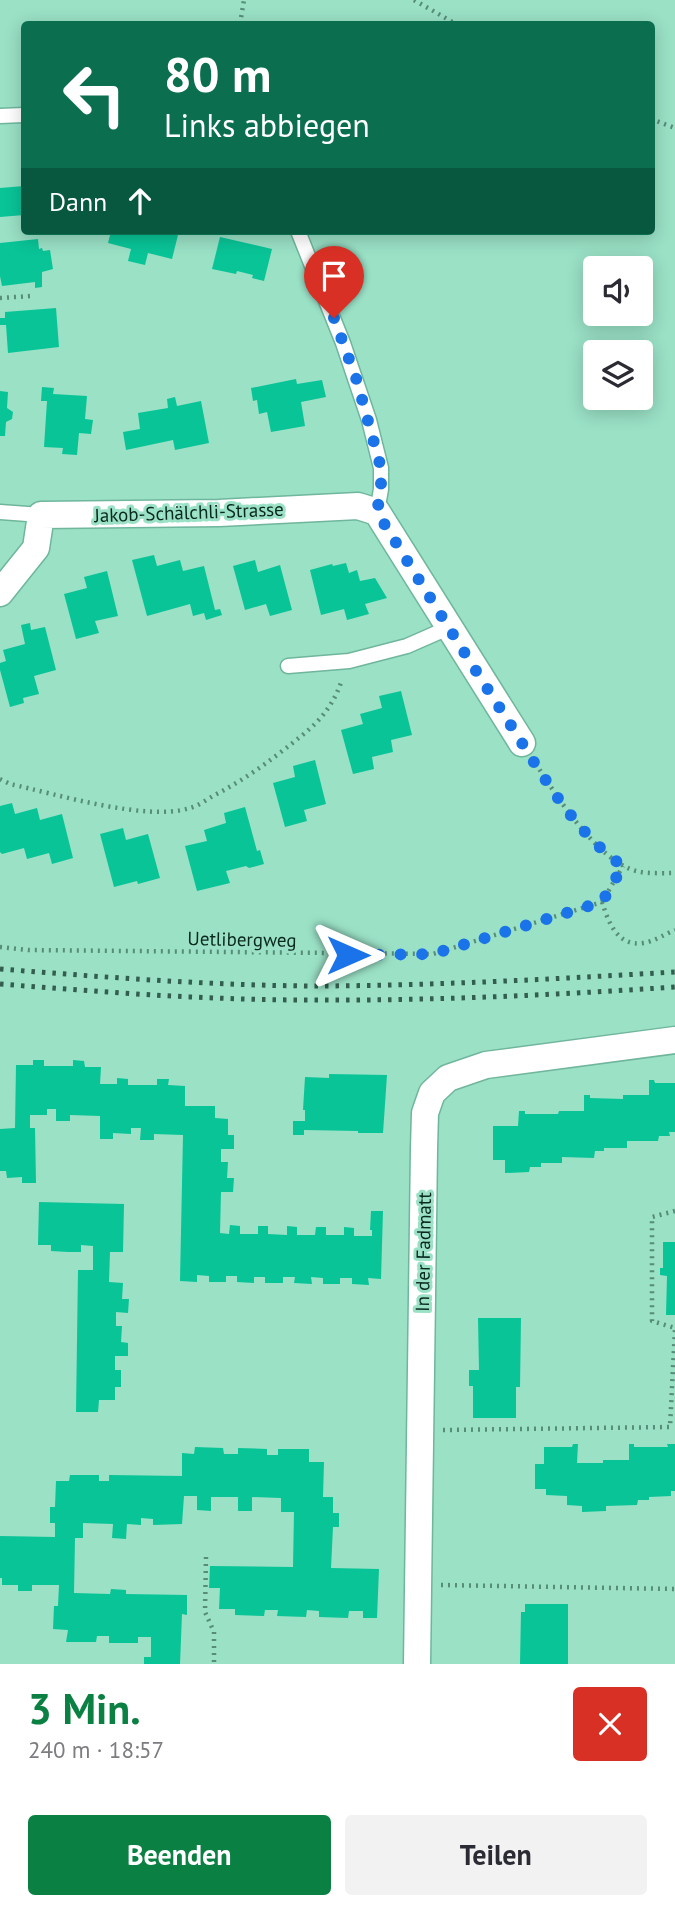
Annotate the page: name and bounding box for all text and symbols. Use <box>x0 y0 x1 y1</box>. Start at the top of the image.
text: 80 m <box>164 42 271 106</box>
icon: left <box>49 49 140 140</box>
text: Links abbiegen <box>164 104 370 146</box>
icon: ahead <box>121 182 159 220</box>
text: Dann <box>49 185 107 218</box>
pin <box>304 246 364 318</box>
map controls <box>583 256 653 410</box>
button: sound <box>583 256 653 326</box>
icon: arrive <box>315 257 353 295</box>
button: layers <box>583 340 653 410</box>
street label: Jakob-Schälchli-Strasse <box>93 497 284 527</box>
position arrow <box>311 918 385 992</box>
street label: Uetlibergweg <box>187 926 297 952</box>
street label: In der Fadmatt <box>410 1191 436 1312</box>
text: 3 Min. <box>28 1681 141 1736</box>
button: close <box>573 1687 647 1761</box>
text: 240 m · 18:57 <box>28 1735 164 1764</box>
button: Beenden <box>28 1815 331 1895</box>
button: Teilen <box>345 1815 647 1895</box>

